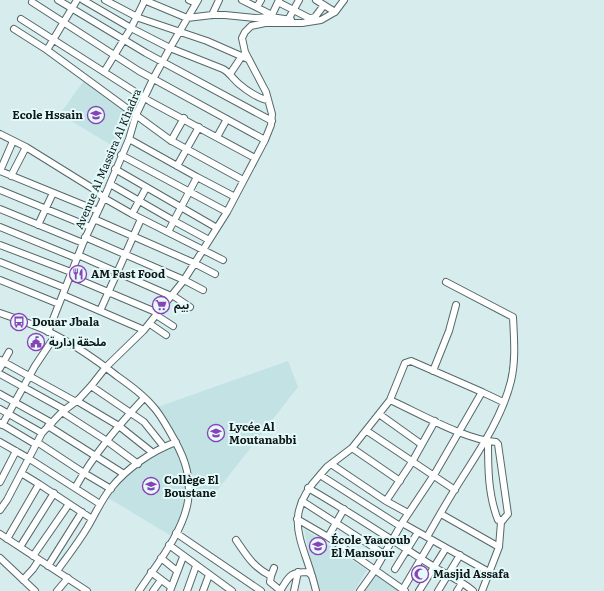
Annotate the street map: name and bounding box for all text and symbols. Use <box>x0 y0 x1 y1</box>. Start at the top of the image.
street label: Avenue Al Massira Al Khadra <box>70 86 144 232</box>
school or university icon: Ecole Hssain <box>86 105 106 125</box>
place label: Ecole Hssain <box>12 106 83 122</box>
restaurant icon: AM Fast Food <box>68 264 88 284</box>
place label: AM Fast Food <box>91 265 165 281</box>
supermarket icon: بيم <box>151 295 171 315</box>
place label: بيم <box>174 296 189 314</box>
bus stop icon: Douar Jbala <box>9 312 29 332</box>
place label: Douar Jbala <box>32 313 100 329</box>
public building icon: ملحقة إدارية <box>26 332 46 352</box>
place label: ملحقة إدارية <box>49 333 106 349</box>
place label: Lycée Al Moutanabbi <box>229 418 296 447</box>
school or university icon: Lycée Al Moutanabbi <box>206 423 226 443</box>
place label: Collège El Boustane <box>164 471 219 500</box>
school or university icon: Collège El Boustane <box>141 476 161 496</box>
place label: École Yaacoub El Mansour <box>331 531 410 560</box>
school or university icon: École Yaacoub El Mansour <box>308 536 328 556</box>
mosque icon: Masjid Assafa <box>410 564 430 584</box>
place label: Masjid Assafa <box>433 565 510 581</box>

